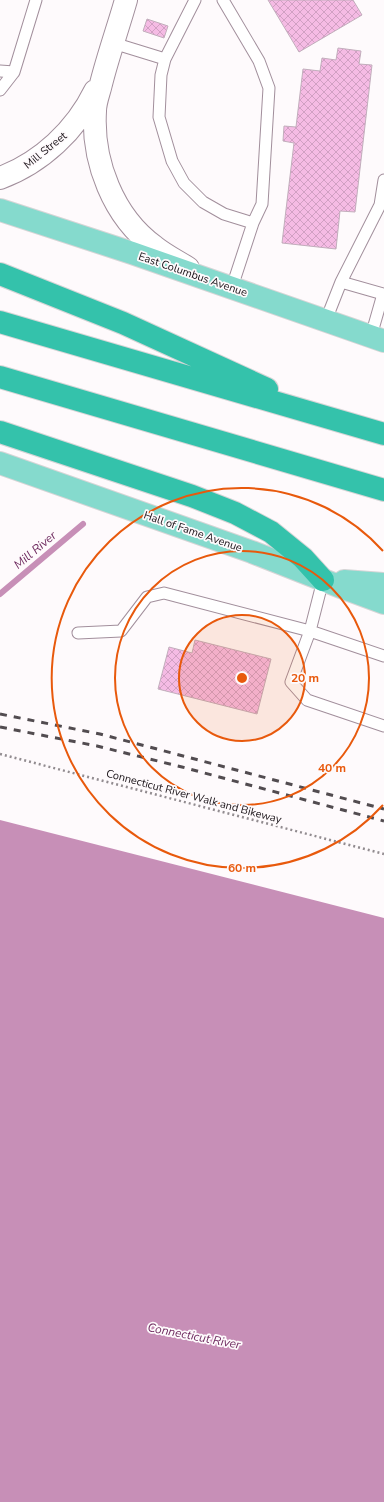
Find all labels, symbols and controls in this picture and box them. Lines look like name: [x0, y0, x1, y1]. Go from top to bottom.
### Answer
street label: Mill Street: [21, 128, 70, 172]
street label: East Columbus Avenue: [136, 249, 249, 300]
street label: Hall of Fame Avenue: [142, 508, 244, 555]
water label: Mill River: [10, 527, 60, 572]
text: 20 m: [291, 670, 319, 686]
centre of rings: [235, 671, 249, 685]
text: 40 m: [318, 760, 346, 776]
street label: Connecticut River Walk and Bikeway: [105, 766, 284, 827]
text: 60 m: [228, 860, 256, 876]
water label: Connecticut River: [146, 1319, 242, 1353]

